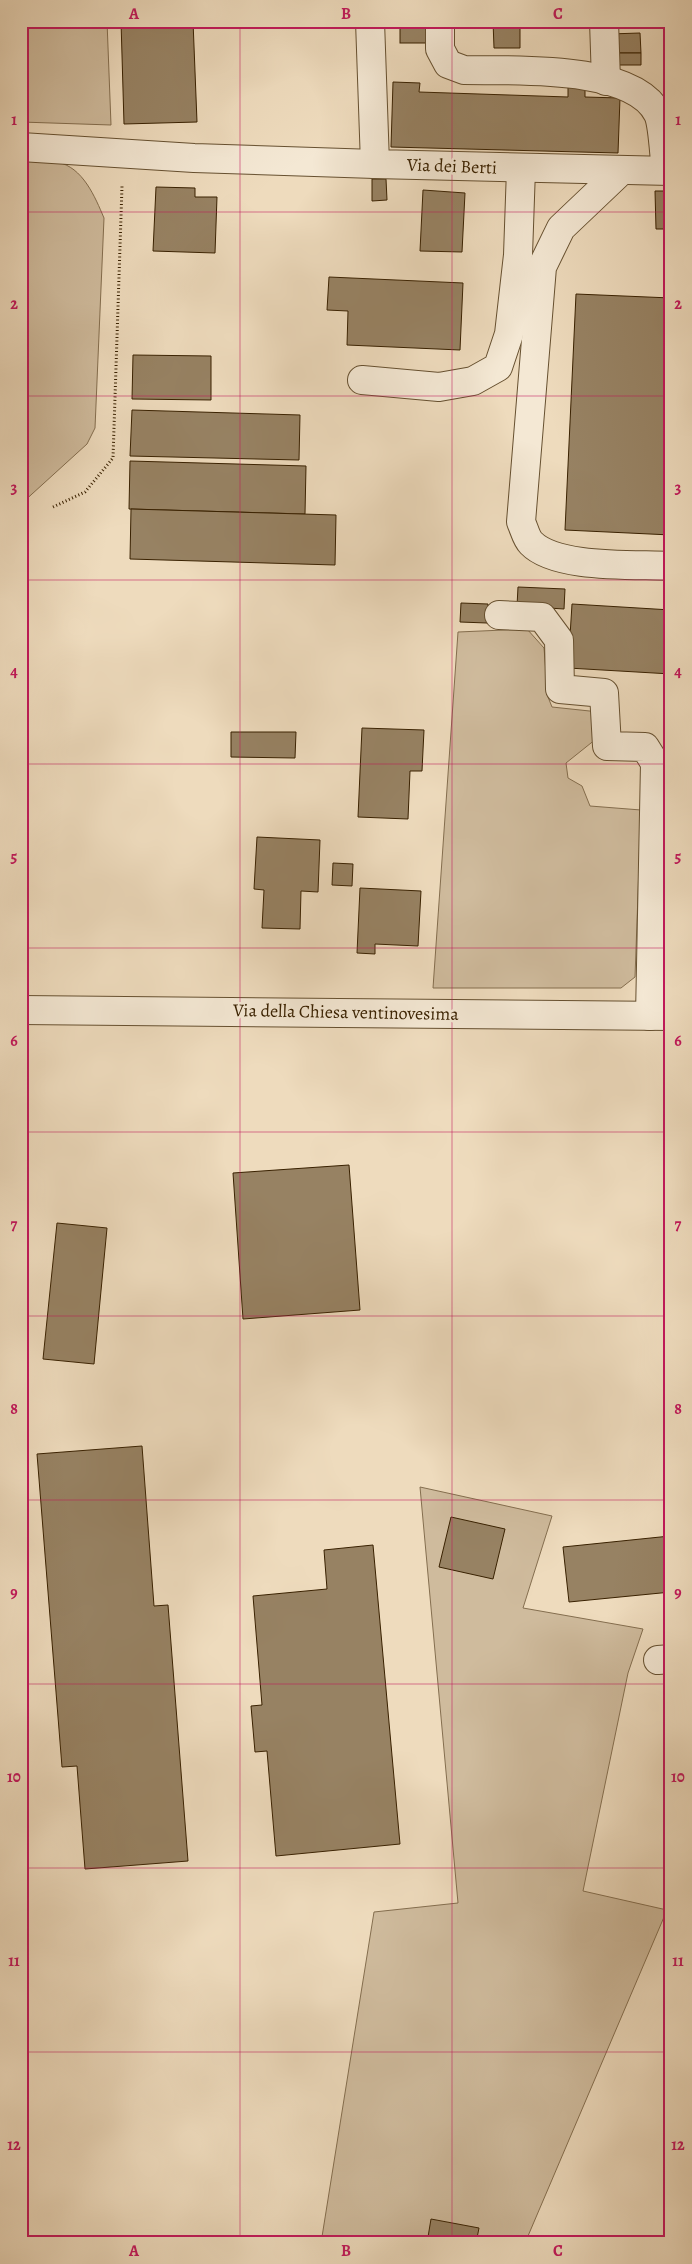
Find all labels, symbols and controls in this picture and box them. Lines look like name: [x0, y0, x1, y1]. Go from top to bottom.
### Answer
text: A: [128, 3, 140, 25]
text: B: [341, 3, 351, 25]
text: C: [553, 3, 563, 25]
text: 1: [11, 109, 17, 131]
text: 1: [675, 109, 681, 131]
street label: Via dei Berti: [406, 152, 497, 180]
text: 2: [10, 293, 18, 315]
text: 2: [674, 293, 682, 315]
text: 3: [11, 477, 18, 499]
text: 3: [675, 477, 682, 499]
text: 4: [10, 661, 18, 683]
text: 4: [674, 661, 682, 683]
text: 5: [11, 846, 18, 868]
text: 5: [675, 846, 682, 868]
street label: Via della Chiesa ventinovesima: [232, 998, 460, 1026]
text: 6: [10, 1030, 18, 1052]
text: 6: [674, 1030, 682, 1052]
text: 7: [11, 1214, 18, 1236]
text: 7: [675, 1214, 682, 1236]
text: 8: [10, 1398, 18, 1420]
text: 8: [674, 1398, 682, 1420]
text: 9: [10, 1582, 18, 1604]
text: 9: [674, 1582, 682, 1604]
text: 10: [7, 1766, 21, 1788]
text: 10: [671, 1766, 685, 1788]
text: 11: [8, 1950, 20, 1972]
text: 11: [672, 1950, 684, 1972]
text: 12: [7, 2134, 21, 2156]
text: 12: [671, 2134, 685, 2156]
text: A: [128, 2240, 140, 2262]
text: B: [341, 2240, 351, 2262]
text: C: [553, 2240, 563, 2262]

